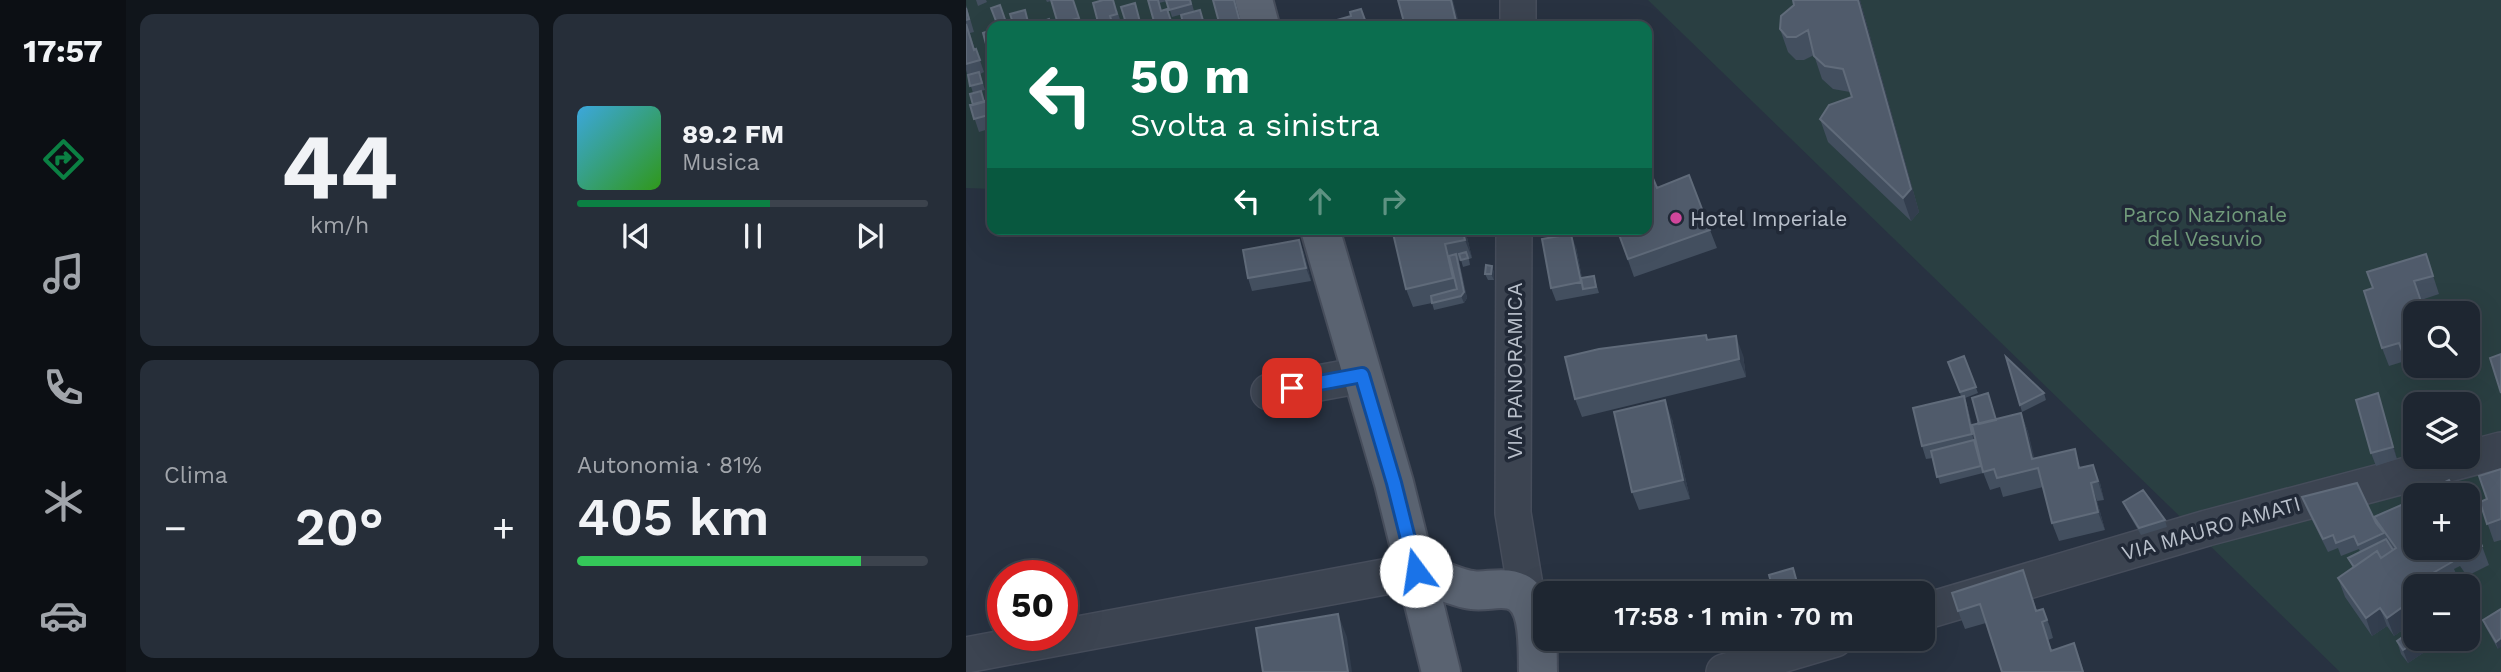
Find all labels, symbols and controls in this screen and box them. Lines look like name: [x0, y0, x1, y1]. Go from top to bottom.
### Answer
text: 17:57: [23, 32, 103, 70]
text: 50 m: [1130, 47, 1250, 105]
icon: left: [1015, 49, 1106, 140]
text: Svolta a sinistra: [1130, 106, 1380, 144]
text: 44: [281, 113, 398, 220]
text: 89.2 FM: [682, 119, 784, 149]
icon: directions: [39, 135, 88, 184]
text: Musica: [682, 149, 760, 176]
icon: left: [1228, 182, 1266, 220]
icon: ahead: [1301, 182, 1339, 220]
icon: right: [1374, 182, 1412, 220]
park label: Parco Nazionale del Vesuvio: [2123, 202, 2287, 251]
place label: Hotel Imperiale: [1690, 206, 1847, 231]
marker: Hotel Imperiale: [1668, 210, 1684, 226]
text: km/h: [310, 212, 369, 239]
icon: previous: [617, 217, 655, 255]
icon: pause: [734, 217, 772, 255]
icon: next: [851, 217, 889, 255]
icon: music: [39, 249, 88, 298]
street label: VIA PANORAMICA: [1502, 282, 1527, 460]
map controls: [2403, 301, 2480, 651]
button: search: [2403, 301, 2480, 378]
pin: [1262, 358, 1322, 418]
icon: phone: [39, 363, 88, 412]
icon: arrive: [1273, 369, 1311, 407]
button: layers: [2403, 392, 2480, 469]
text: Autonomia · 81%: [577, 452, 762, 479]
text: Clima: [164, 462, 228, 489]
icon: climate: [39, 477, 88, 526]
button: +: [2403, 483, 2480, 560]
text: 405 km: [577, 487, 769, 548]
street label: VIA MAURO AMATI: [2119, 491, 2303, 565]
text: 20°: [295, 497, 384, 558]
text: −: [164, 506, 187, 550]
text: +: [492, 506, 515, 550]
position arrow: [1379, 534, 1453, 608]
speed limit sign: 50: [987, 560, 1078, 651]
button: −: [2403, 574, 2480, 651]
icon: car: [39, 591, 88, 640]
text: 17:58 · 1 min · 70 m: [1614, 601, 1854, 631]

